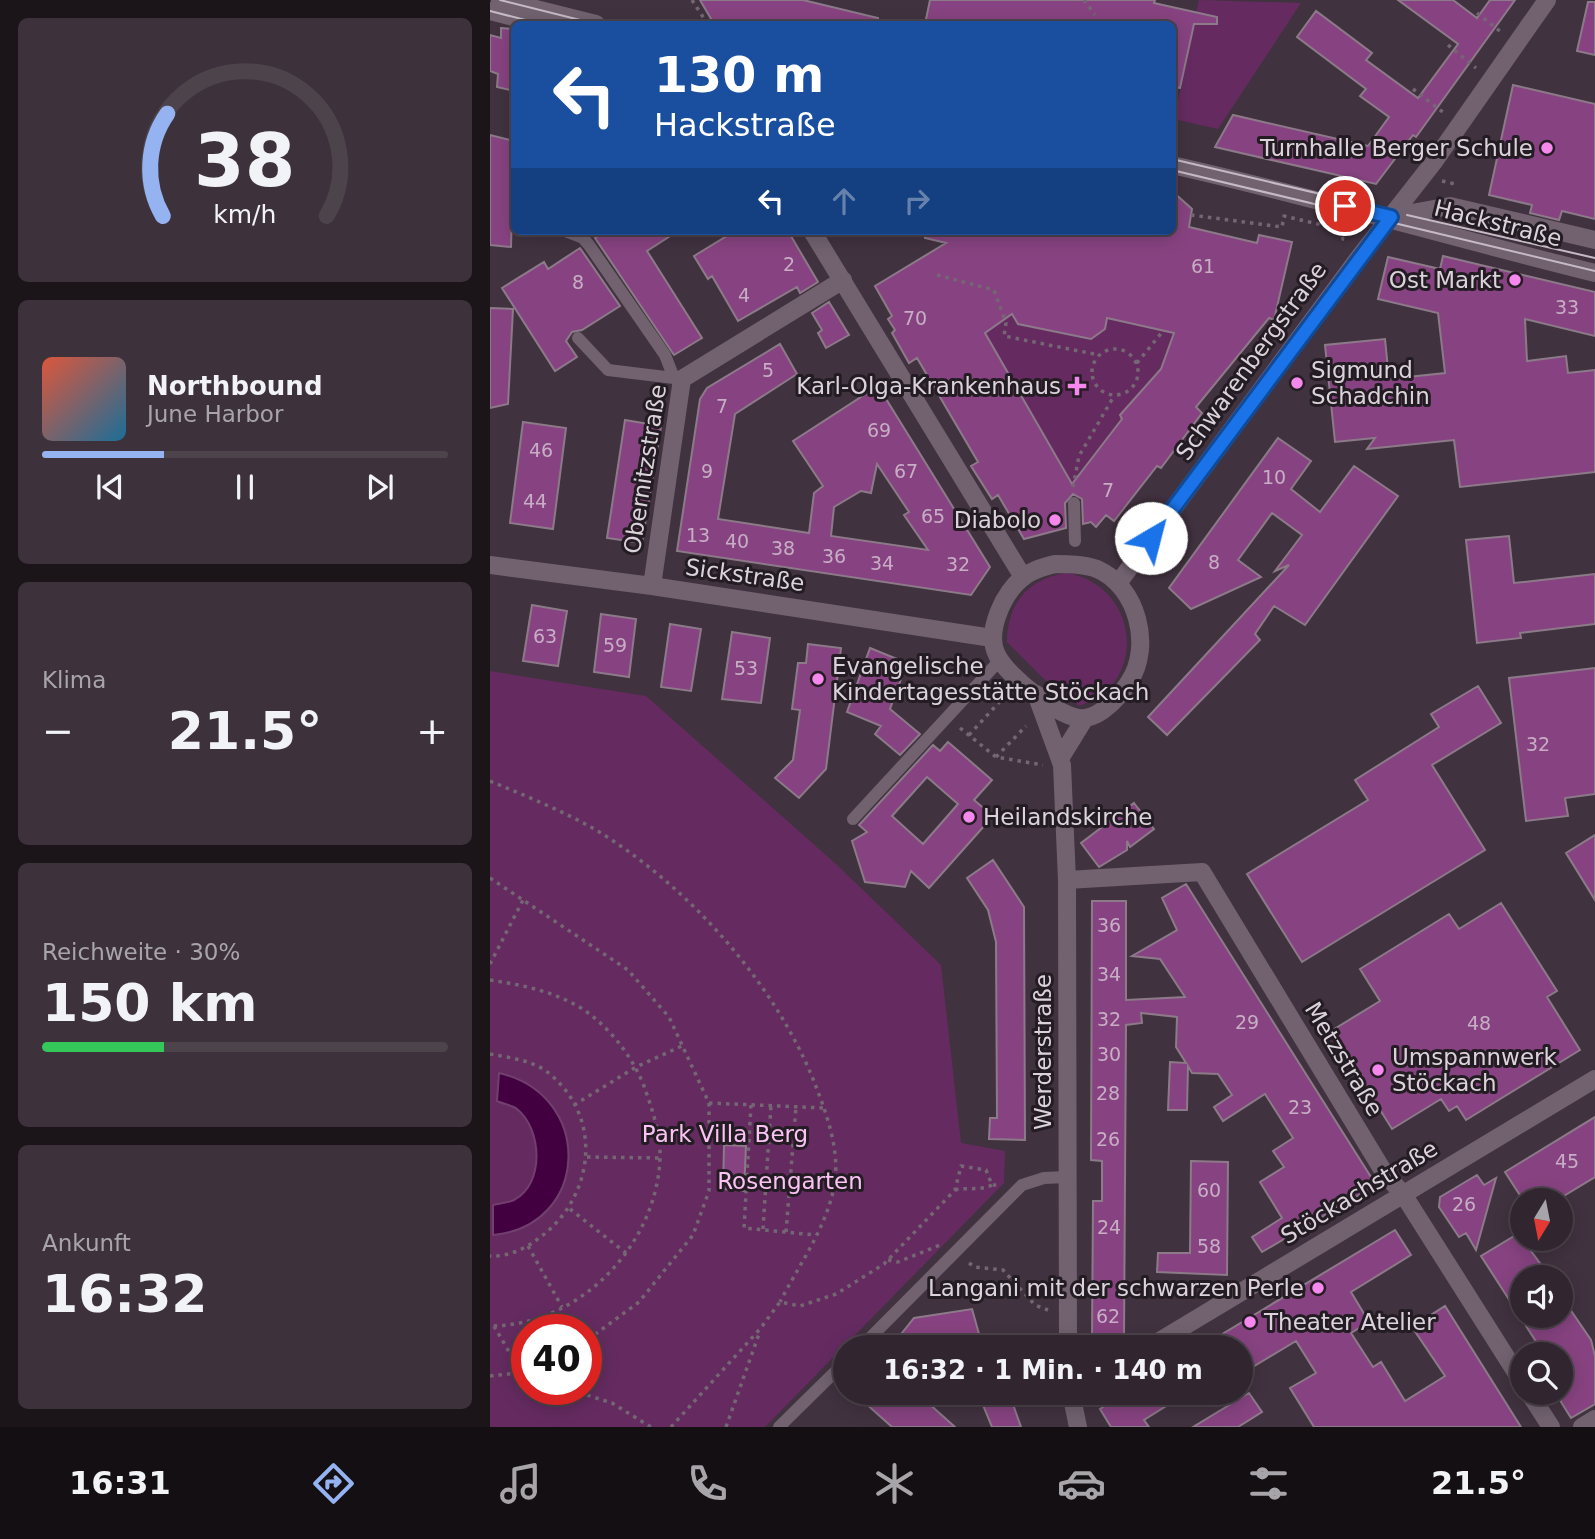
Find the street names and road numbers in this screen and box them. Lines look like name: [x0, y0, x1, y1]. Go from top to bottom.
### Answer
street label: Hackstraße: [1432, 195, 1564, 251]
street label: Schwarenbergstraße: [1171, 257, 1331, 465]
street label: Obernitzstraße: [619, 382, 671, 556]
street label: Sickstraße: [684, 554, 806, 596]
street label: Werderstraße: [1030, 974, 1056, 1130]
street label: Metzstraße: [1300, 997, 1388, 1121]
street label: Stöckachstraße: [1276, 1135, 1442, 1249]

